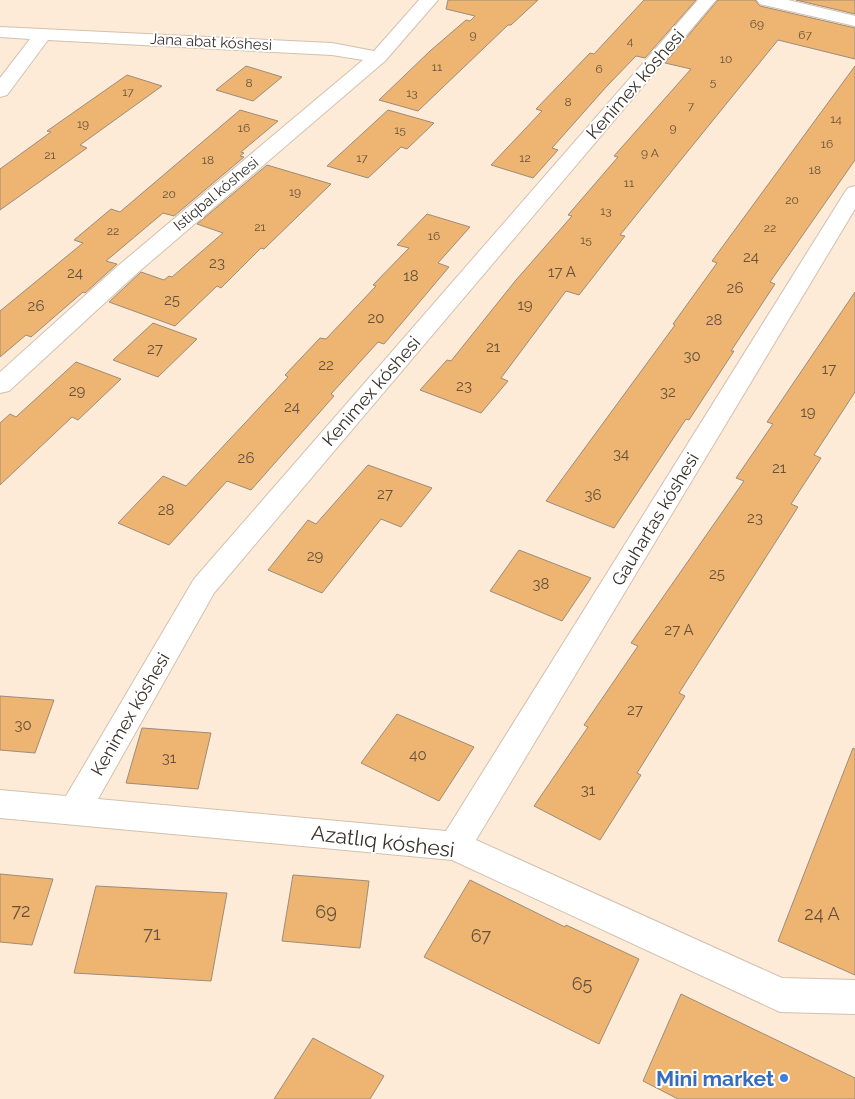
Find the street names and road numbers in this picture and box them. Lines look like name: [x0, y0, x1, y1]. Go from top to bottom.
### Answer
street label: Kenimex kóshesi: [582, 25, 688, 143]
street label: Jana abat kóshesi: [150, 30, 272, 54]
street label: Istiqbal kóshesi: [170, 153, 262, 235]
street label: Kenimex kóshesi: [318, 332, 424, 450]
street label: Gauhartas kóshesi: [607, 449, 703, 589]
street label: Kenimex kóshesi: [86, 649, 174, 779]
street label: Azatlıq kóshesi: [310, 820, 456, 862]

